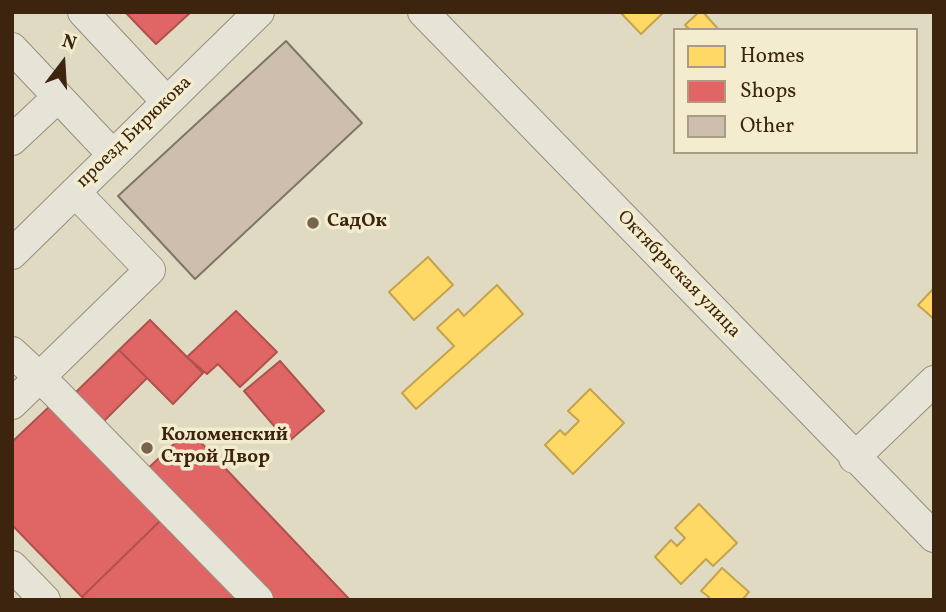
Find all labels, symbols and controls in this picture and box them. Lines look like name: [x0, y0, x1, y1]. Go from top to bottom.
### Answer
north arrow: [28, 28, 98, 98]
text: N: [59, 28, 80, 57]
legend: [673, 28, 918, 154]
text: Homes: [740, 42, 805, 71]
street label: проезд Бирюкова: [73, 72, 197, 194]
text: Shops: [740, 77, 796, 106]
text: Other: [740, 112, 794, 141]
street label: Октябрьская улица: [611, 207, 745, 343]
place label: СадОк: [327, 212, 387, 234]
marker: СадОк: [305, 215, 321, 231]
place label: Коломенский Строй Двор: [161, 426, 288, 470]
marker: Коломенский Строй Двор: [139, 440, 155, 456]

